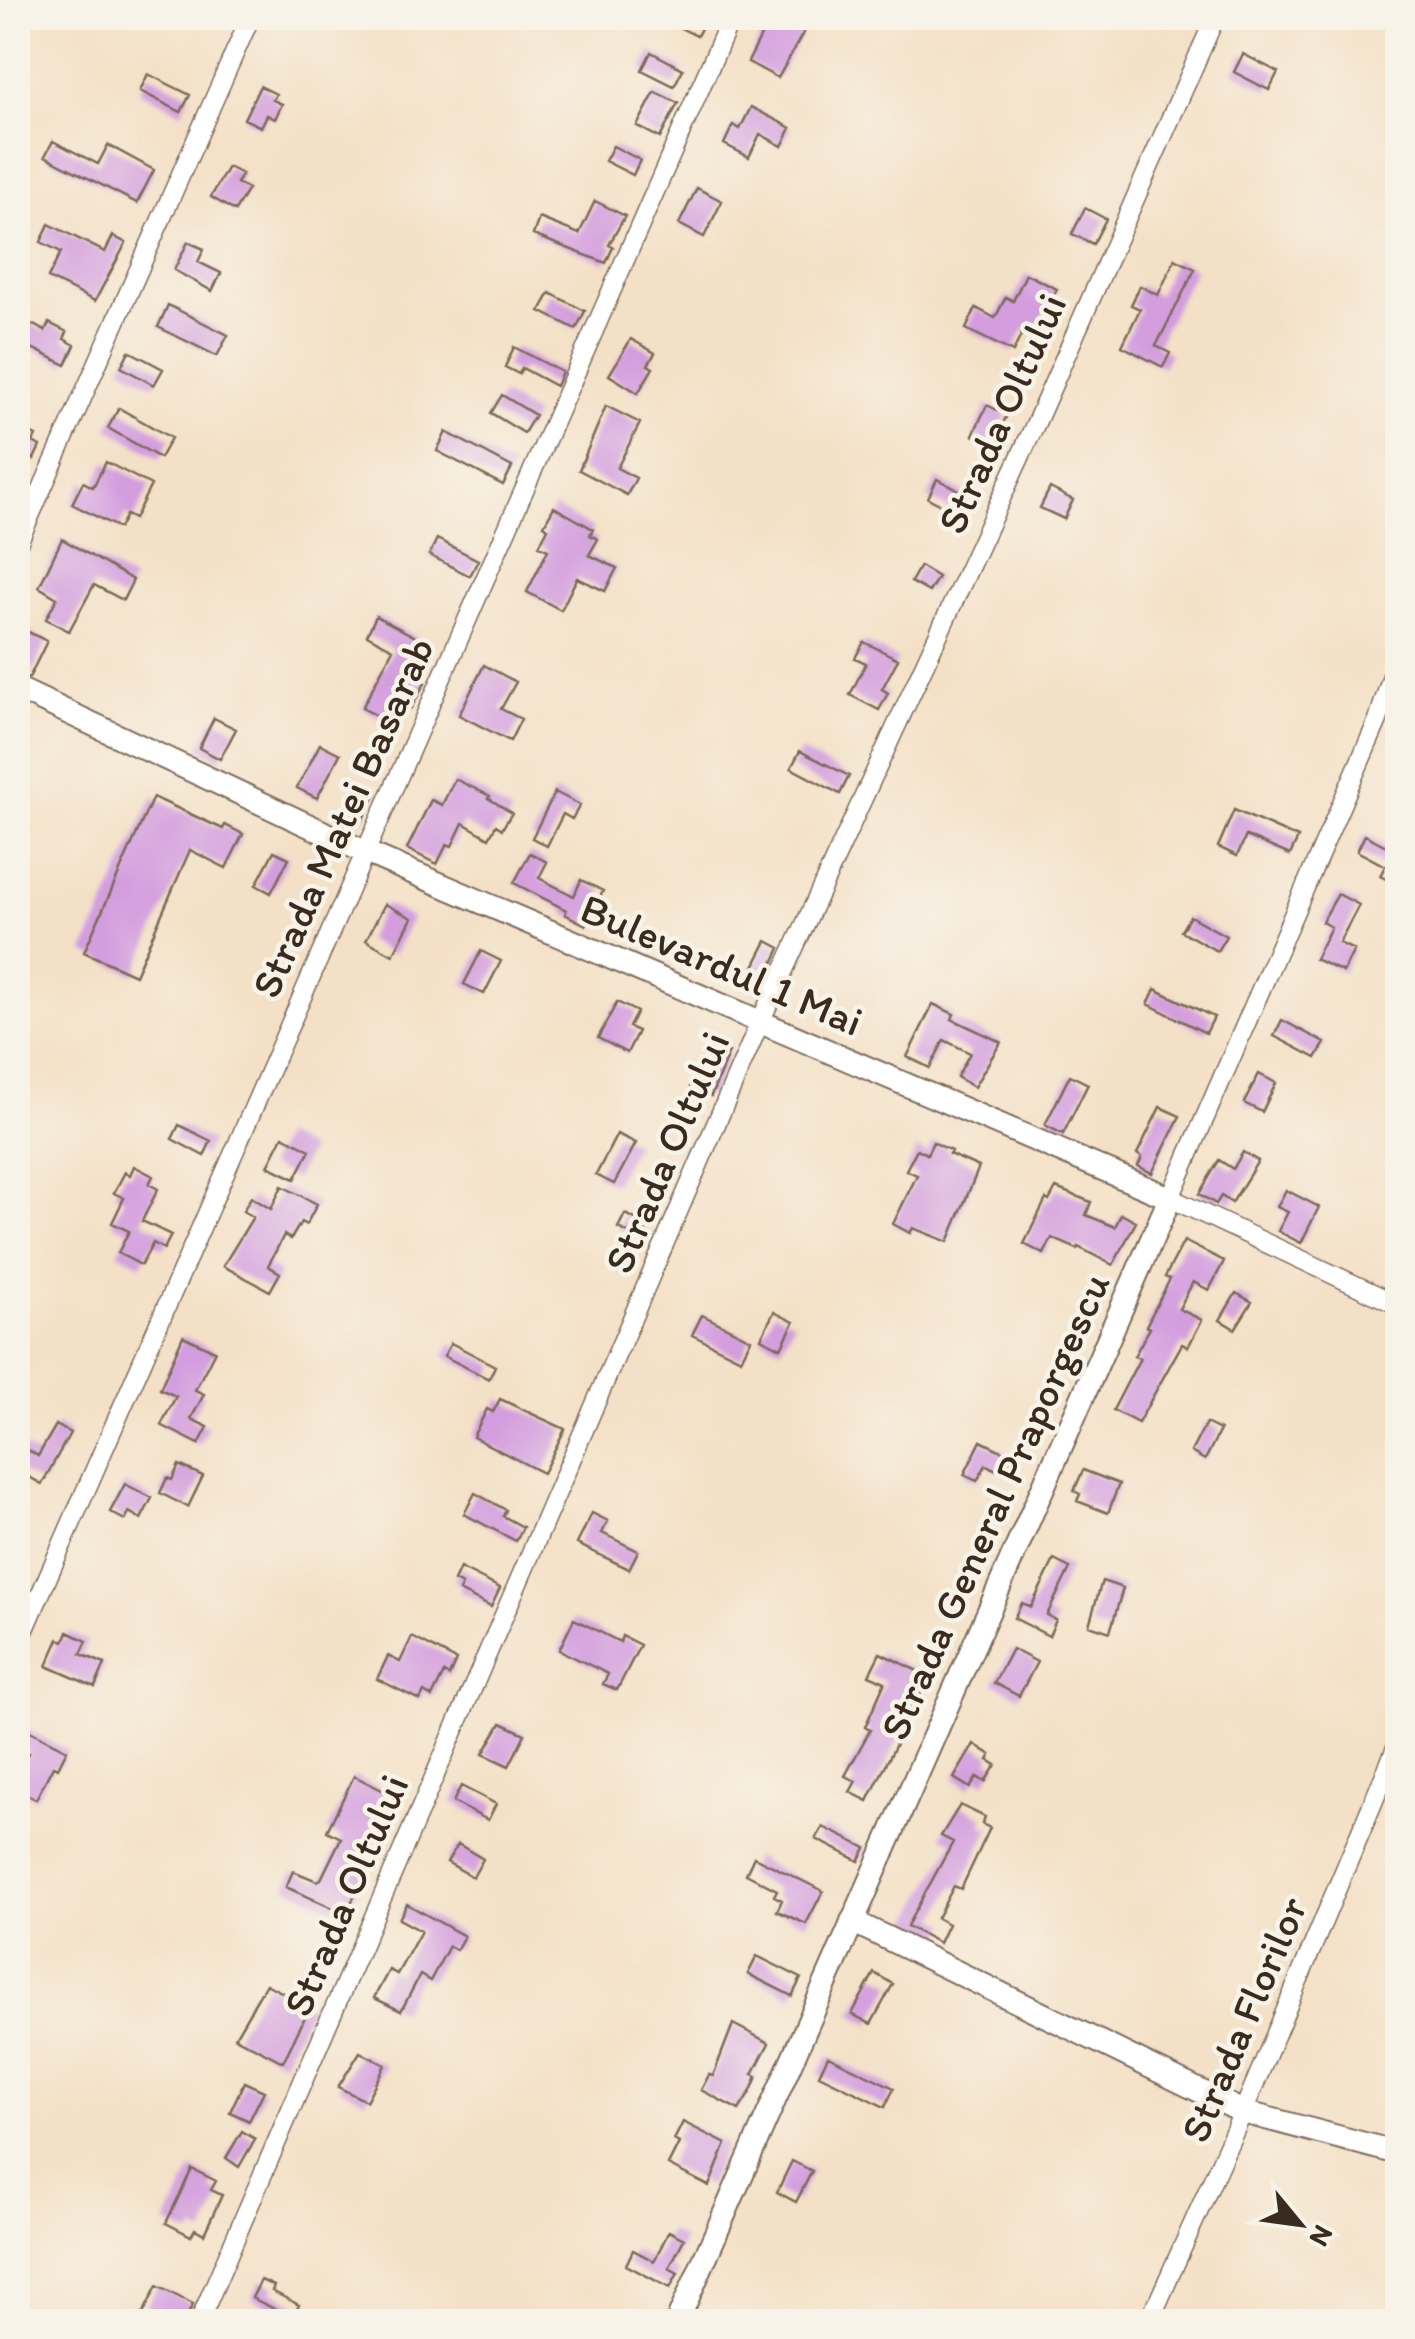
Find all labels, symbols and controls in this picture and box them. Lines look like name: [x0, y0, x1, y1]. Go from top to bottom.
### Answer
street label: Strada Oltului: [926, 285, 1077, 541]
street label: Strada Matei Basarab: [240, 629, 445, 1005]
street label: Bulevardul 1 Mai: [573, 882, 870, 1047]
street label: Strada Oltului: [593, 1024, 740, 1281]
street label: Strada General Praporgescu: [868, 1265, 1121, 1747]
street label: Strada Oltului: [272, 1767, 419, 2024]
street label: Strada Florilor: [1169, 1889, 1318, 2149]
north arrow: [1250, 2174, 1350, 2274]
text: N: [1302, 2220, 1341, 2253]

